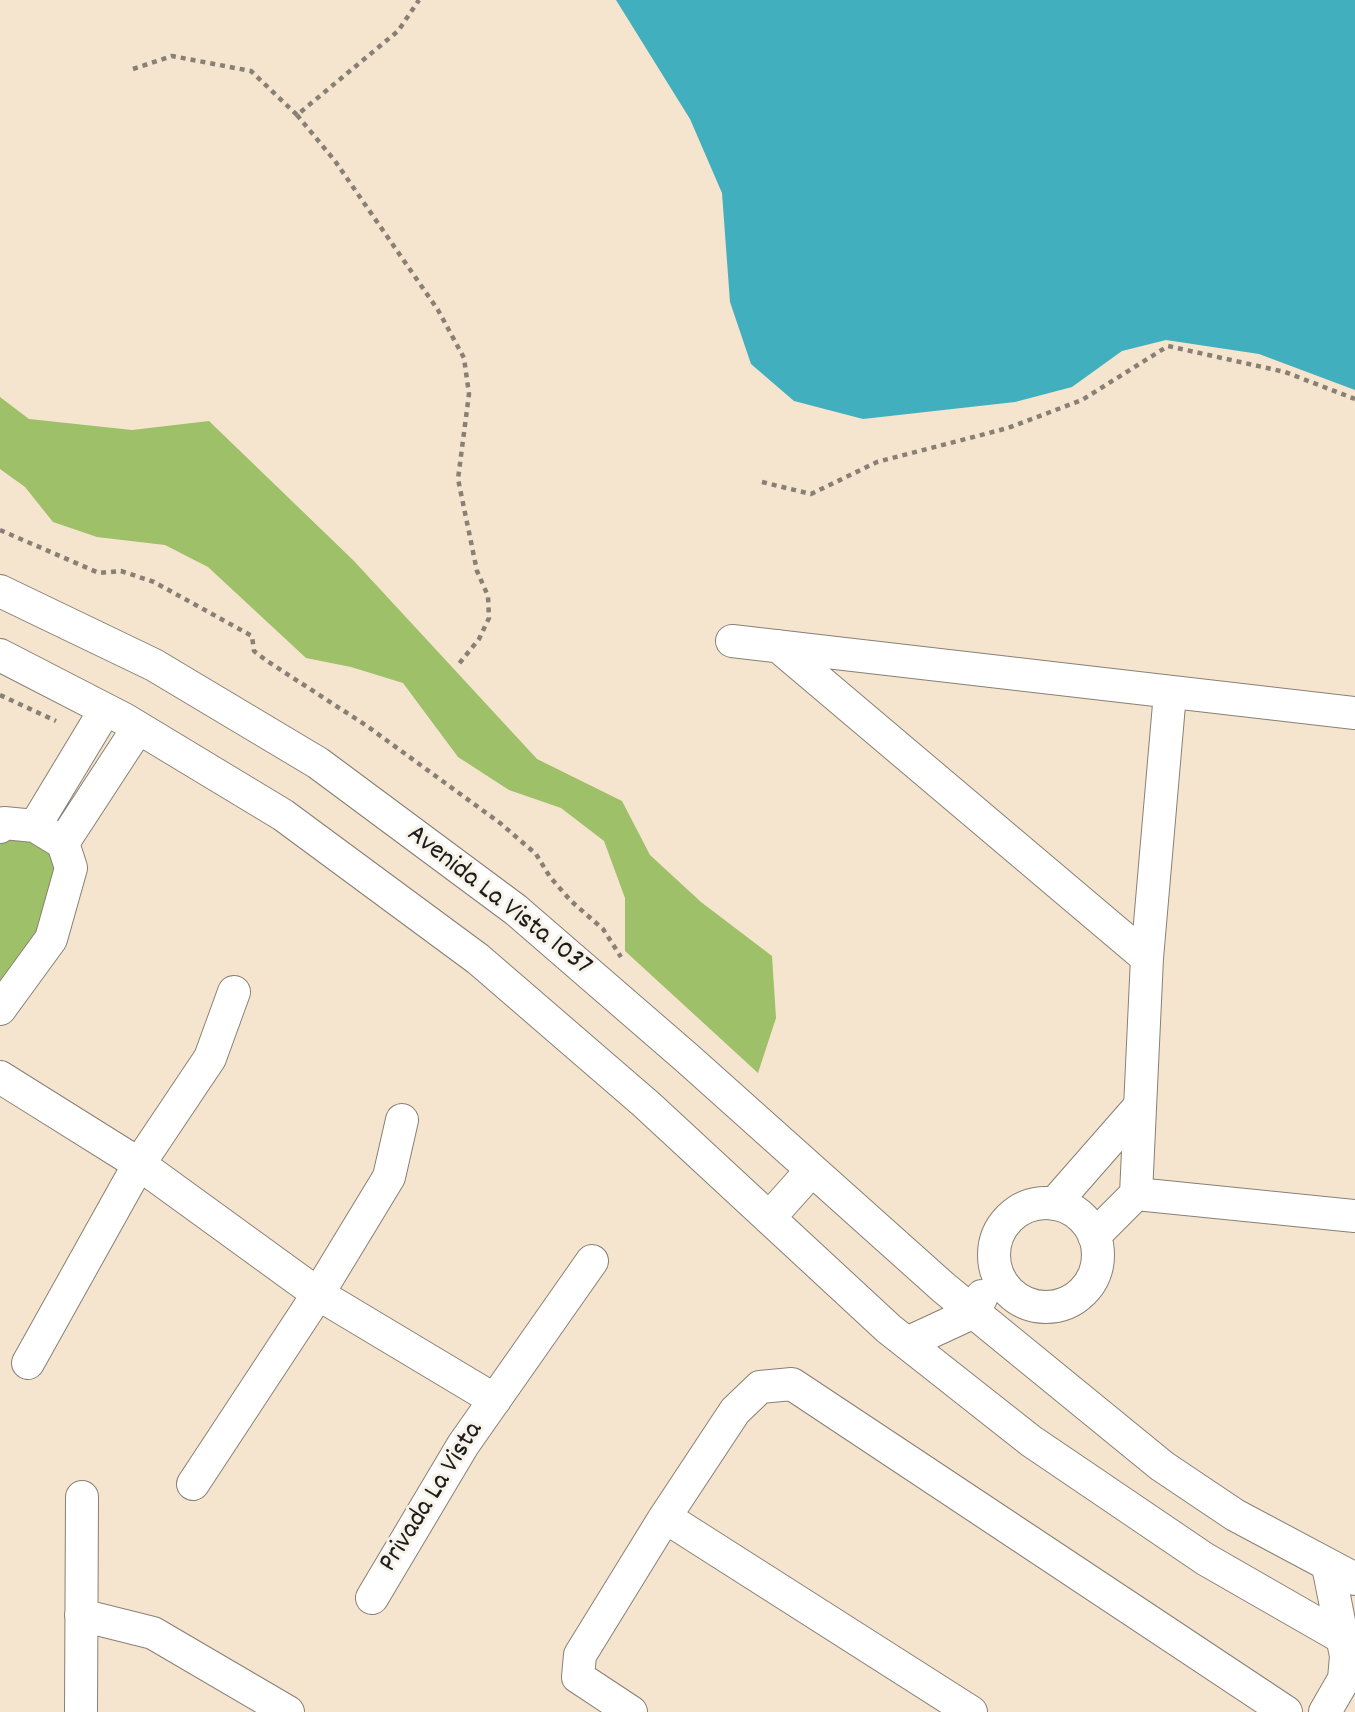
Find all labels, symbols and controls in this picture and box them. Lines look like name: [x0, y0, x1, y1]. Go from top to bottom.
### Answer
street label: Avenida La Vista 1037: [399, 819, 597, 985]
street label: Privada La Vista: [374, 1417, 492, 1579]

